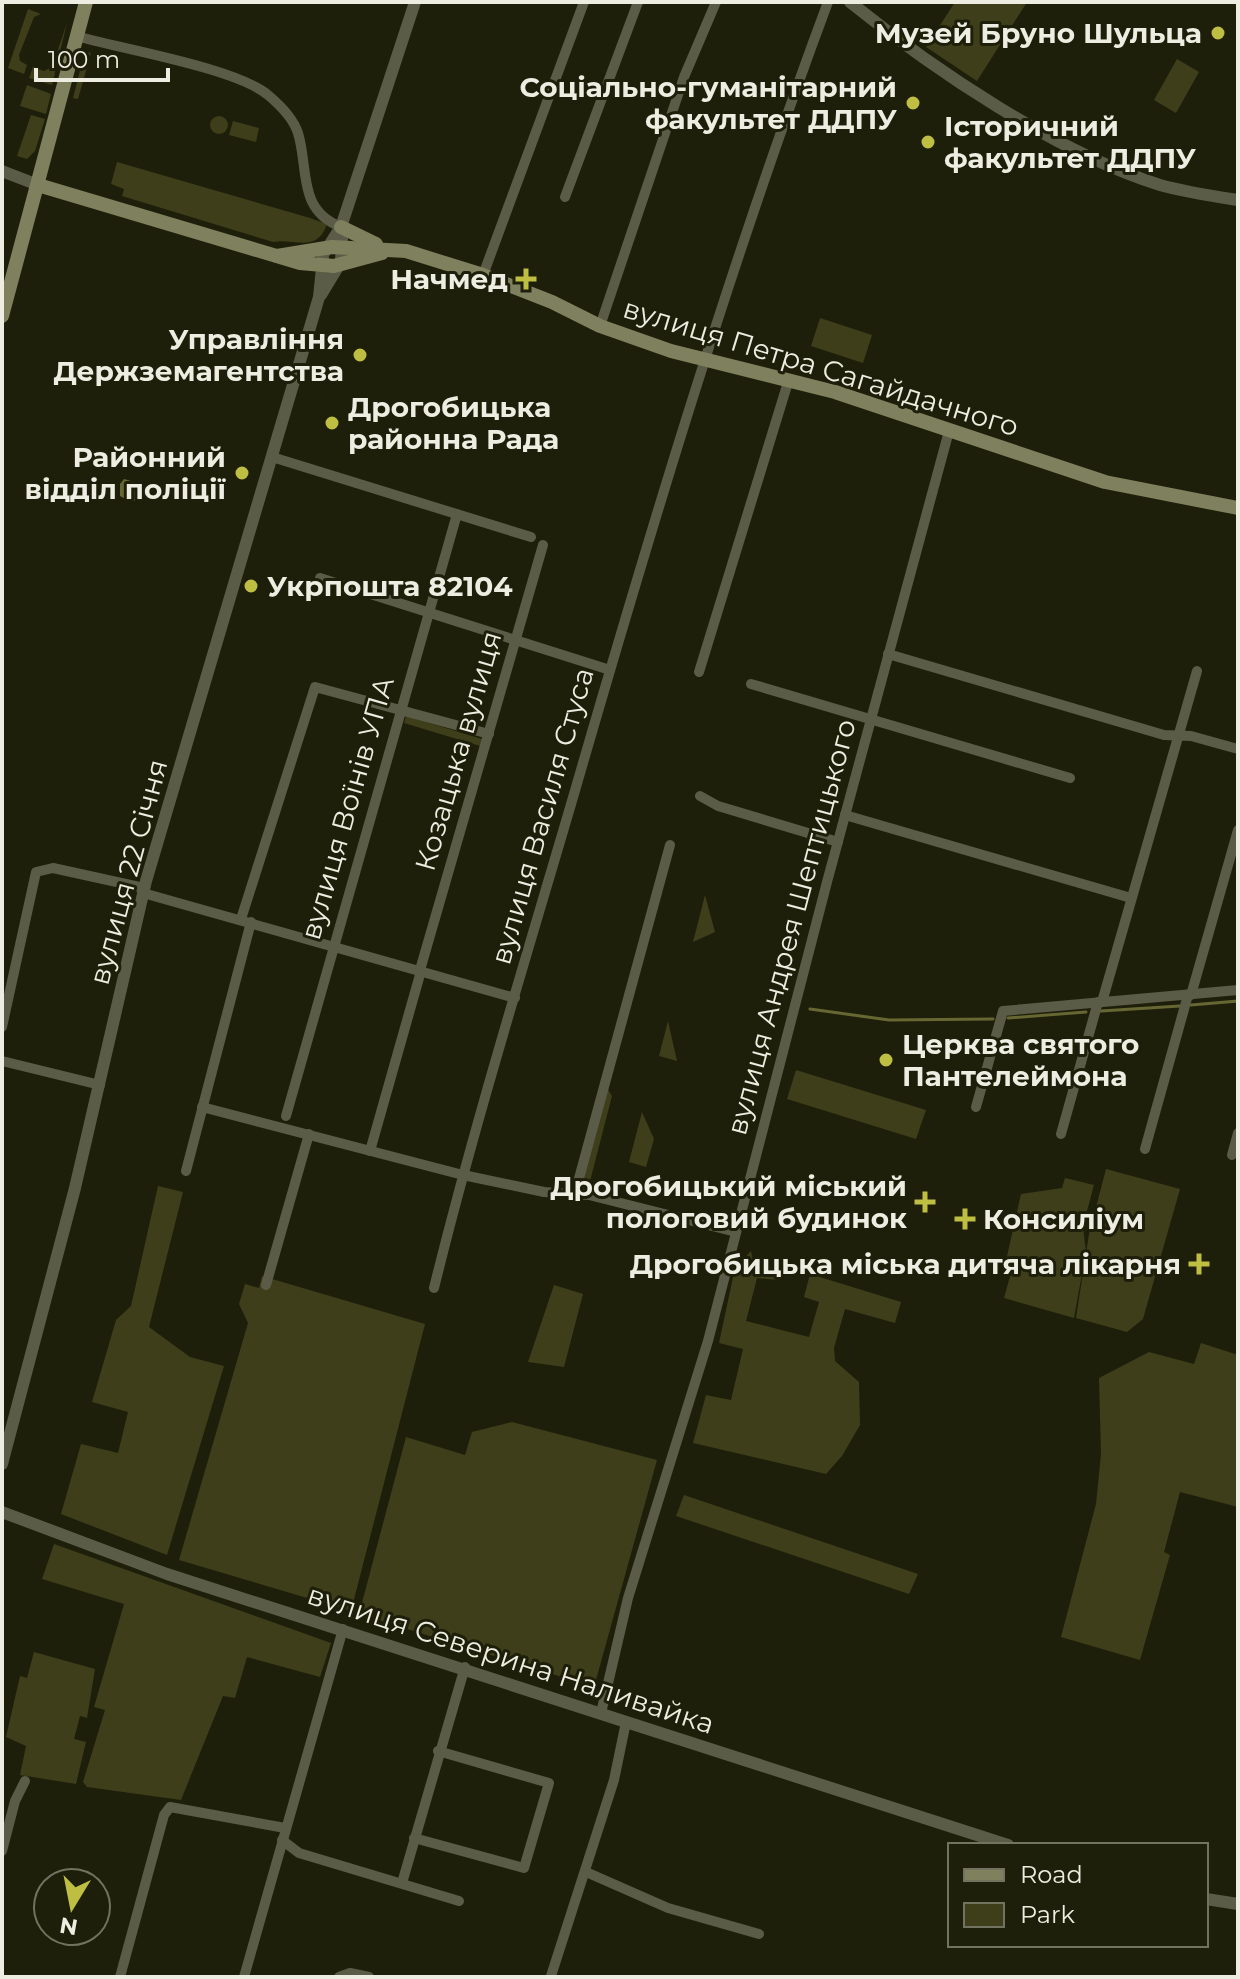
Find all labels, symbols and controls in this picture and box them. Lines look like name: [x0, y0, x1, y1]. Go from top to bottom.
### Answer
place label: Музей Бруно Шульца: [875, 16, 1202, 50]
marker: Музей Бруно Шульца: [1209, 24, 1227, 42]
scale bar: [36, 32, 168, 82]
text: 100 m: [48, 45, 120, 74]
place label: Соціально-гуманітарний факультет ДДПУ: [519, 70, 898, 136]
marker: Соціально-гуманітарний факультет ДДПУ: [904, 94, 922, 112]
place label: Історичний факультет ДДПУ: [944, 109, 1197, 175]
marker: Історичний факультет ДДПУ: [919, 133, 937, 151]
place label: Начмед: [390, 262, 508, 296]
marker: Начмед: [515, 268, 537, 290]
street label: вулиця Петра Сагайдачного: [619, 291, 1023, 443]
place label: Управління Держземагентства: [53, 322, 344, 388]
marker: Управління Держземагентства: [351, 346, 369, 364]
place label: Дрогобицька районна Рада: [348, 390, 559, 456]
marker: Дрогобицька районна Рада: [323, 414, 341, 432]
place label: Районний відділ поліції: [25, 440, 227, 506]
marker: Районний відділ поліції: [233, 464, 251, 482]
place label: Укрпошта 82104: [267, 569, 513, 603]
marker: Укрпошта 82104: [242, 577, 260, 595]
street label: Козацька вулиця: [408, 627, 508, 875]
street label: вулиця Василя Стуса: [483, 664, 601, 968]
street label: вулиця Воїнів УПА: [293, 672, 401, 944]
street label: вулиця Андрея Шептицького: [719, 715, 863, 1139]
street label: вулиця 22 Січня: [82, 756, 174, 988]
place label: Церква святого Пантелеймона: [902, 1027, 1139, 1093]
marker: Церква святого Пантелеймона: [877, 1051, 895, 1069]
place label: Дрогобицький міський пологовий будинок: [550, 1169, 907, 1235]
marker: Дрогобицький міський пологовий будинок: [914, 1191, 936, 1213]
place label: Консиліум: [983, 1202, 1144, 1236]
marker: Консиліум: [954, 1208, 976, 1230]
place label: Дрогобицька міська дитяча лікарня: [630, 1247, 1181, 1281]
marker: Дрогобицька міська дитяча лікарня: [1188, 1253, 1210, 1275]
street label: вулиця Северина Наливайка: [303, 1577, 719, 1741]
legend: [948, 1843, 1208, 1947]
text: Road: [1020, 1860, 1083, 1889]
north arrow: [32, 1867, 112, 1947]
text: Park: [1020, 1900, 1075, 1929]
text: N: [58, 1911, 80, 1941]

